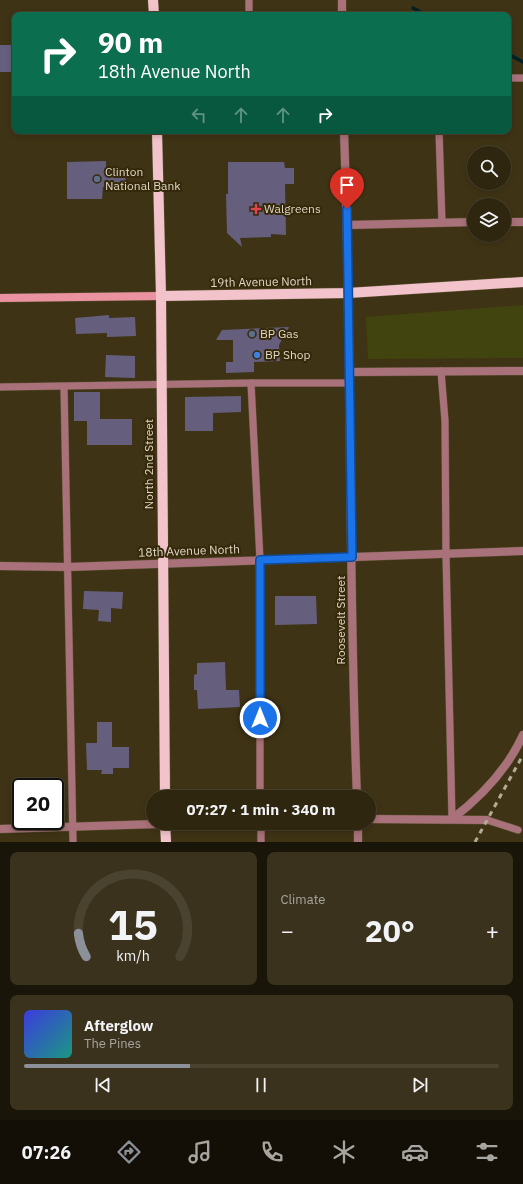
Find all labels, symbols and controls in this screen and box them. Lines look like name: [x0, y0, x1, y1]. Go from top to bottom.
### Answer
text: 90 m: [98, 24, 163, 61]
icon: right: [32, 28, 84, 80]
text: 18th Avenue North: [98, 60, 251, 83]
icon: left: [188, 104, 210, 126]
icon: ahead: [230, 104, 252, 126]
icon: ahead: [272, 104, 294, 126]
icon: right: [314, 104, 336, 126]
map controls: [467, 146, 511, 242]
button: search: [467, 146, 511, 190]
place label: Clinton National Bank: [105, 164, 181, 193]
pin: [330, 168, 364, 209]
marker: Clinton National Bank: [92, 174, 102, 184]
icon: arrive: [336, 174, 358, 196]
button: layers: [467, 198, 511, 242]
place label: Walgreens: [264, 201, 321, 216]
marker: Walgreens: [251, 204, 261, 214]
street label: 19th Avenue North: [210, 273, 312, 290]
place label: BP Gas: [260, 326, 299, 341]
marker: BP Gas: [247, 329, 257, 339]
place label: BP Shop: [265, 347, 310, 362]
marker: BP Shop: [252, 350, 262, 360]
street label: North 2nd Street: [141, 419, 156, 509]
street label: 18th Avenue North: [138, 541, 240, 560]
street label: Roosevelt Street: [333, 576, 348, 664]
position arrow: [239, 697, 281, 739]
speed limit sign: 20: [12, 778, 64, 830]
text: 07:27 · 1 min · 340 m: [187, 800, 335, 819]
text: Climate: [281, 891, 325, 908]
text: 15: [108, 896, 158, 950]
text: 20°: [365, 911, 415, 950]
text: −: [281, 916, 294, 945]
text: +: [486, 916, 499, 945]
text: km/h: [116, 945, 150, 964]
text: Afterglow: [84, 1016, 153, 1035]
text: The Pines: [84, 1035, 141, 1052]
icon: previous: [92, 1074, 114, 1096]
icon: pause: [250, 1074, 272, 1096]
icon: next: [409, 1074, 431, 1096]
icon: directions: [115, 1138, 143, 1166]
icon: music: [186, 1138, 214, 1166]
icon: phone: [258, 1138, 286, 1166]
icon: climate: [330, 1138, 358, 1166]
icon: car: [401, 1138, 429, 1166]
icon: filters: [473, 1138, 501, 1166]
text: 07:26: [22, 1141, 71, 1164]

